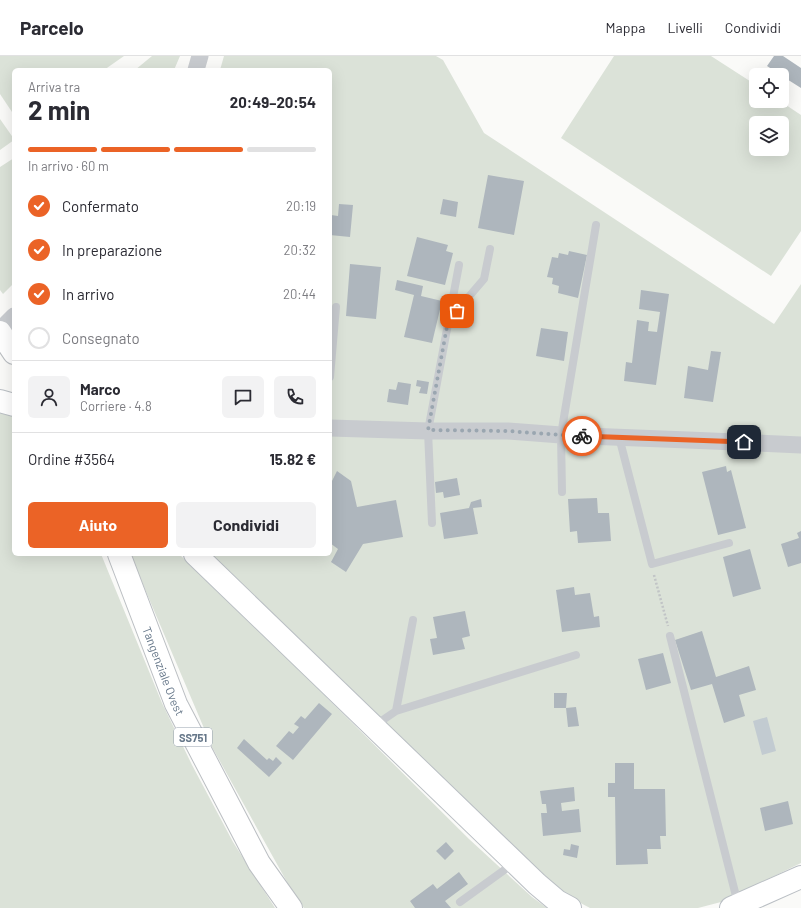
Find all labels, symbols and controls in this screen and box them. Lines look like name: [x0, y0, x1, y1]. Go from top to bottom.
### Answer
text: Parcelo: [20, 16, 84, 39]
text: Mappa: [606, 19, 645, 36]
text: Livelli: [667, 19, 703, 36]
text: Condividi: [725, 19, 781, 36]
map controls: [749, 68, 789, 156]
button: locate: [749, 68, 789, 108]
text: Arriva tra: [28, 79, 80, 95]
text: 20:49–20:54: [230, 93, 316, 111]
text: 2 min: [28, 94, 90, 125]
button: layers: [749, 116, 789, 156]
text: In arrivo · 60 m: [28, 158, 109, 174]
icon: check: [28, 195, 50, 217]
text: Confermato: [62, 197, 139, 215]
text: 20:19: [286, 198, 316, 214]
icon: check: [28, 239, 50, 261]
text: In preparazione: [62, 241, 162, 259]
text: 20:32: [284, 242, 316, 258]
icon: check: [28, 283, 50, 305]
text: In arrivo: [62, 285, 114, 303]
text: 20:44: [283, 286, 316, 302]
pin: [440, 294, 474, 328]
icon: bag: [446, 300, 468, 322]
text: Consegnato: [62, 329, 140, 347]
button: person: [28, 376, 70, 418]
button: chat: [222, 376, 264, 418]
button: phone: [274, 376, 316, 418]
text: Marco: [80, 380, 121, 398]
text: Corriere · 4.8: [80, 398, 152, 414]
courier: [562, 416, 602, 456]
icon: bike: [571, 425, 593, 447]
pin: [727, 425, 761, 459]
icon: home: [733, 431, 755, 453]
text: Ordine #3564: [28, 450, 115, 468]
text: 15.82 €: [270, 450, 316, 468]
button: Aiuto: [28, 502, 168, 548]
button: Condividi: [176, 502, 316, 548]
street label: Tangenziale Ovest: [140, 624, 188, 718]
road number: SS751: [174, 728, 212, 746]

